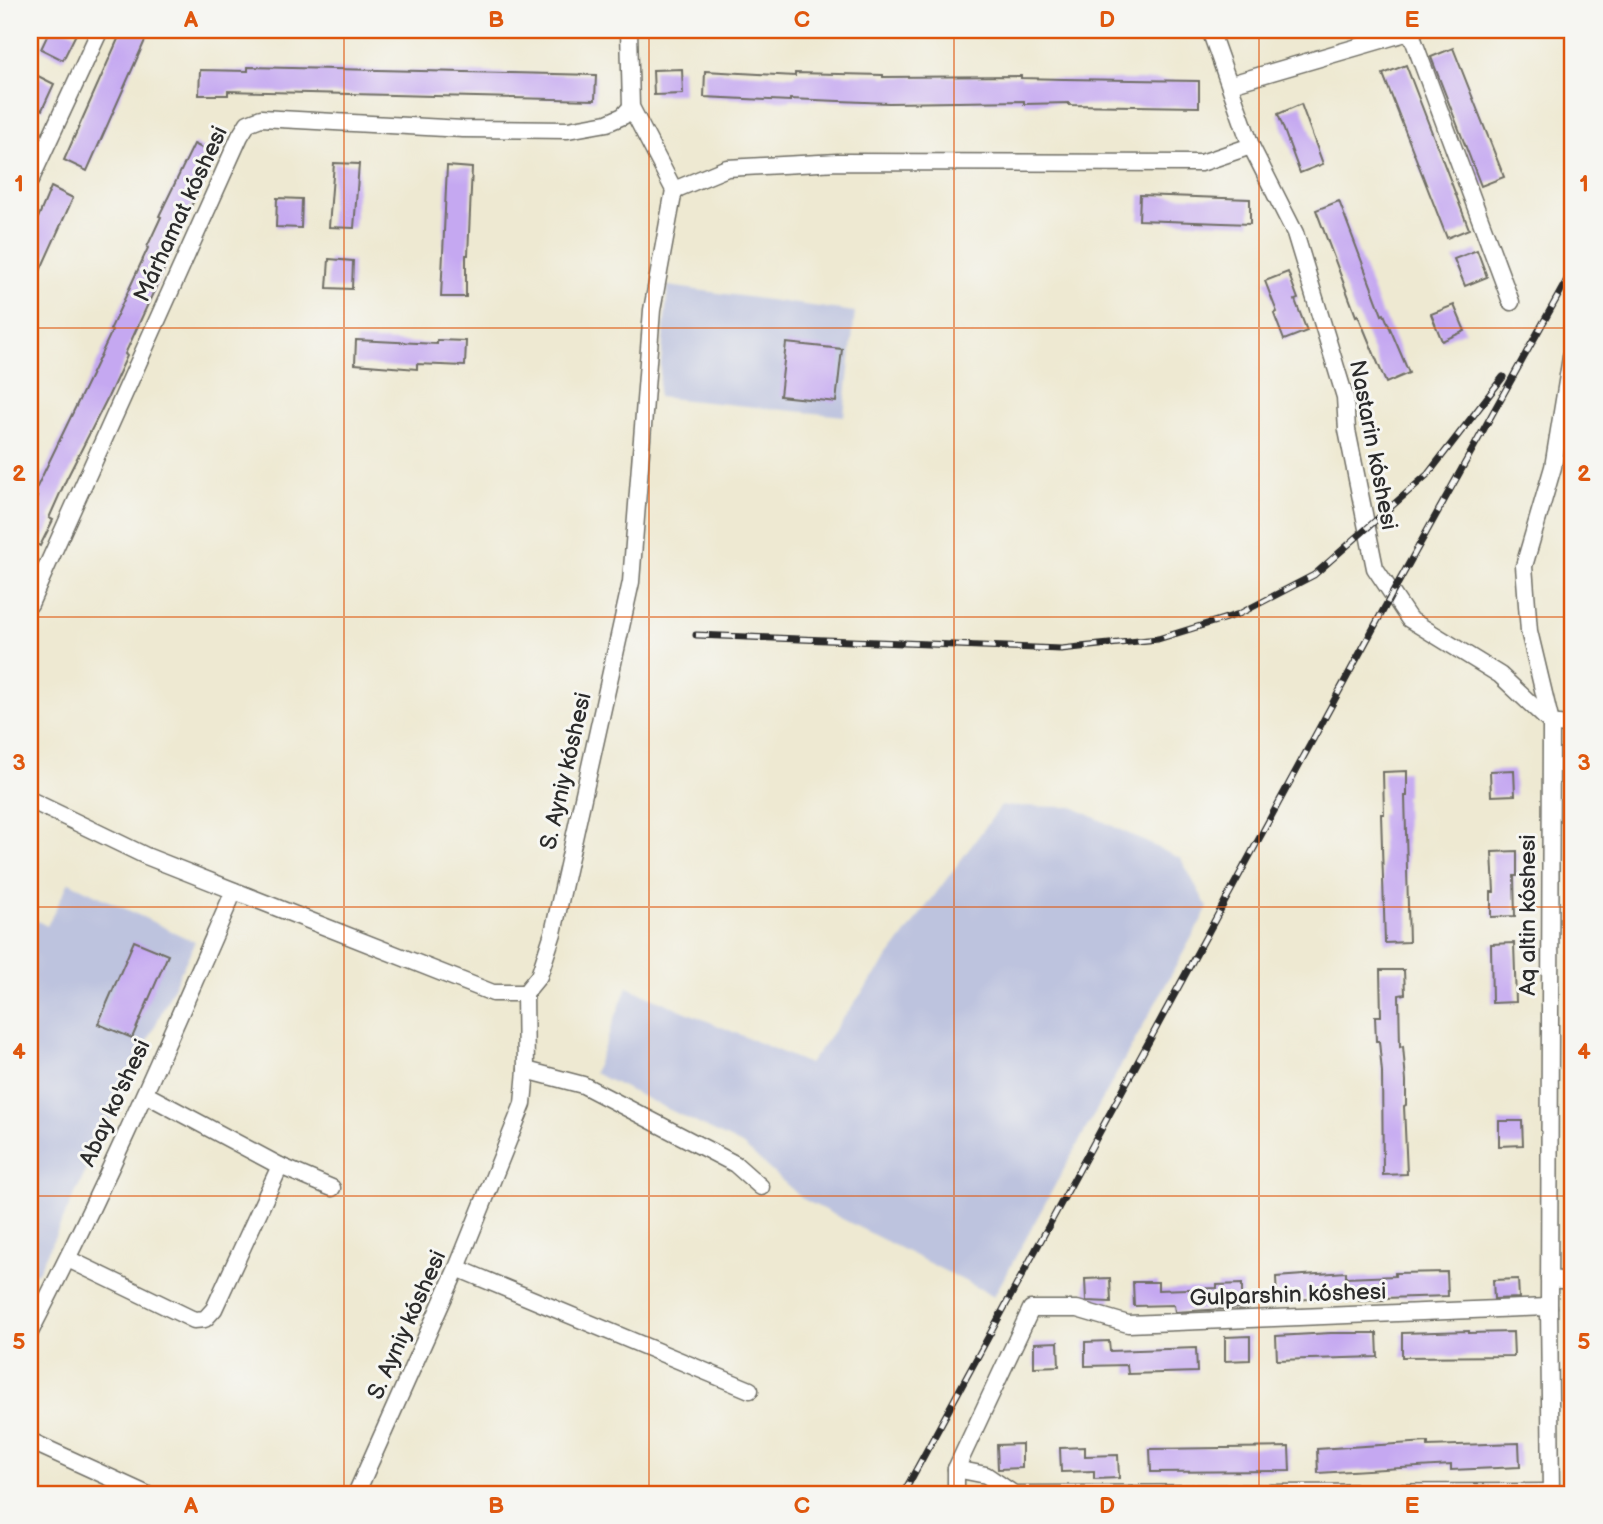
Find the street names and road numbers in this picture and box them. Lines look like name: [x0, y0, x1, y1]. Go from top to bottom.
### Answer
street label: Márhamat kóshesi: [128, 122, 234, 306]
street label: Nastarin kóshesi: [1343, 358, 1403, 532]
street label: S. Ayniy kóshesi: [534, 690, 598, 852]
street label: Aq altin kóshesi: [1514, 834, 1542, 996]
street label: Abay ko'shesi: [73, 1035, 157, 1171]
street label: S. Ayniy kóshesi: [362, 1246, 452, 1404]
street label: Gulparshin kóshesi: [1189, 1278, 1387, 1312]

